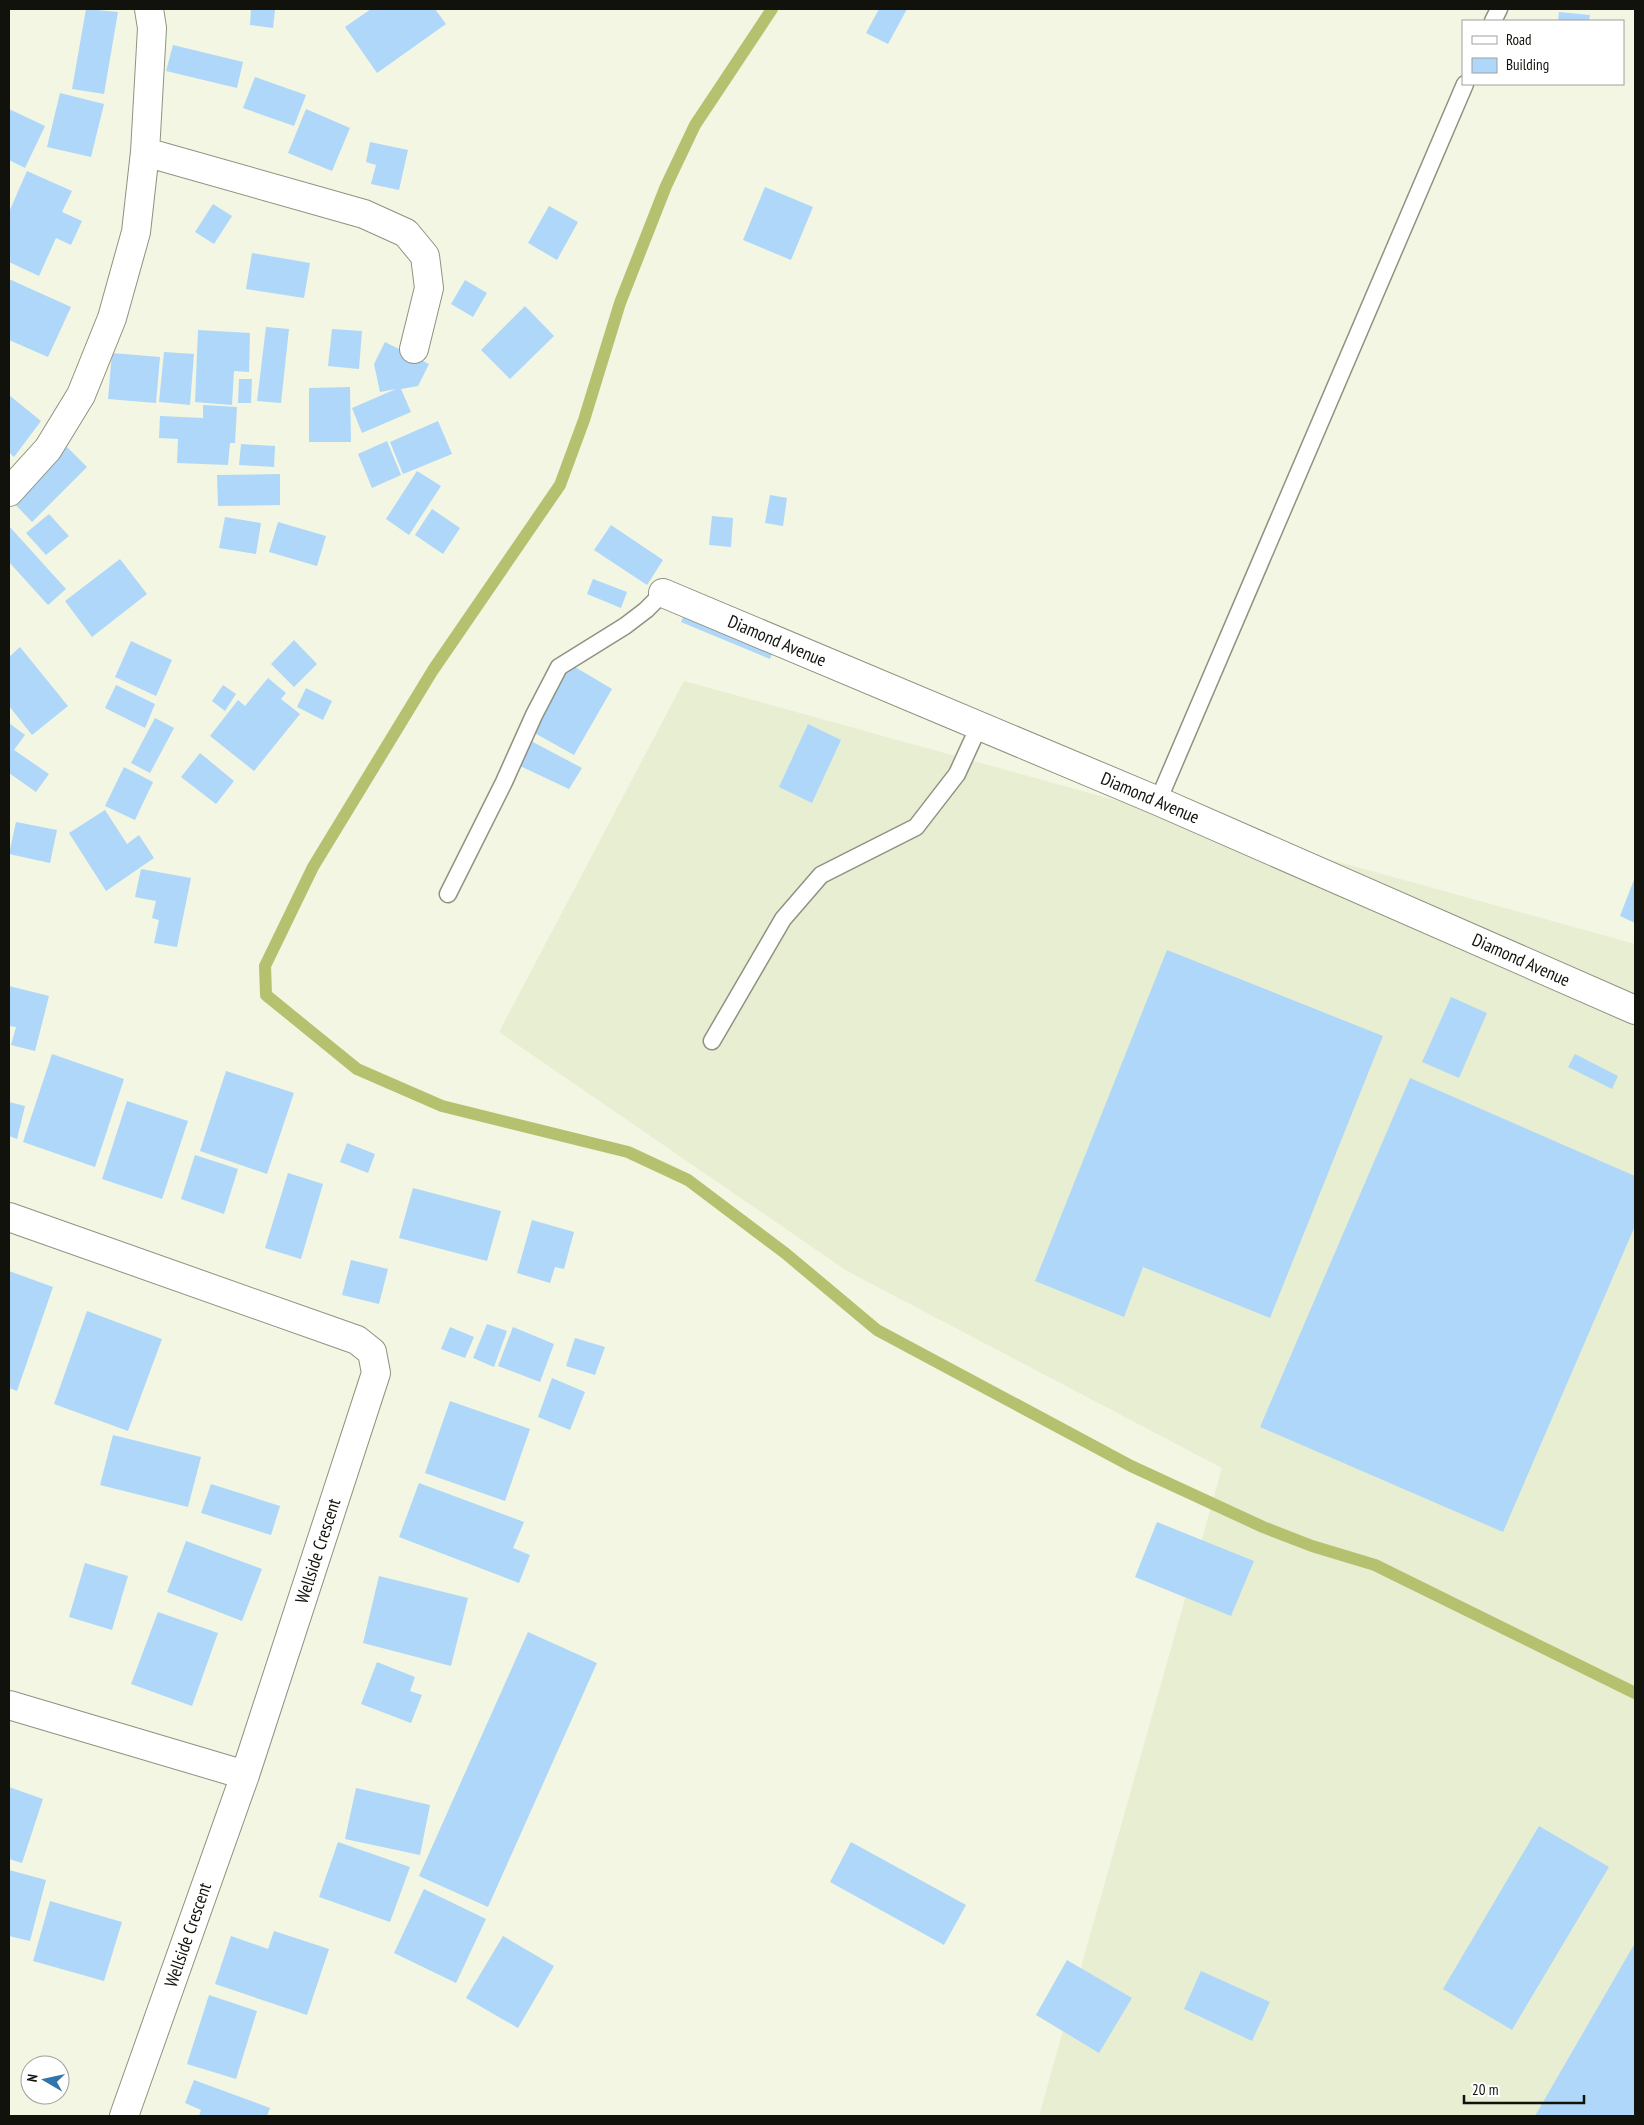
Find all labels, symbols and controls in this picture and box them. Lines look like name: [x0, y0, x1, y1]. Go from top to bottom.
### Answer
legend: [1462, 20, 1624, 85]
text: Road: [1506, 30, 1532, 49]
text: Building: [1506, 55, 1549, 74]
street label: Diamond Avenue: [725, 610, 830, 672]
street label: Diamond Avenue: [1098, 767, 1203, 829]
street label: Diamond Avenue: [1469, 928, 1574, 991]
street label: Wellside Crescent: [290, 1495, 345, 1606]
street label: Wellside Crescent: [159, 1879, 216, 1990]
north arrow: [20, 2055, 70, 2105]
scale bar: [1464, 2072, 1584, 2104]
text: N: [23, 2073, 42, 2083]
text: 20 m: [1472, 2080, 1498, 2099]

